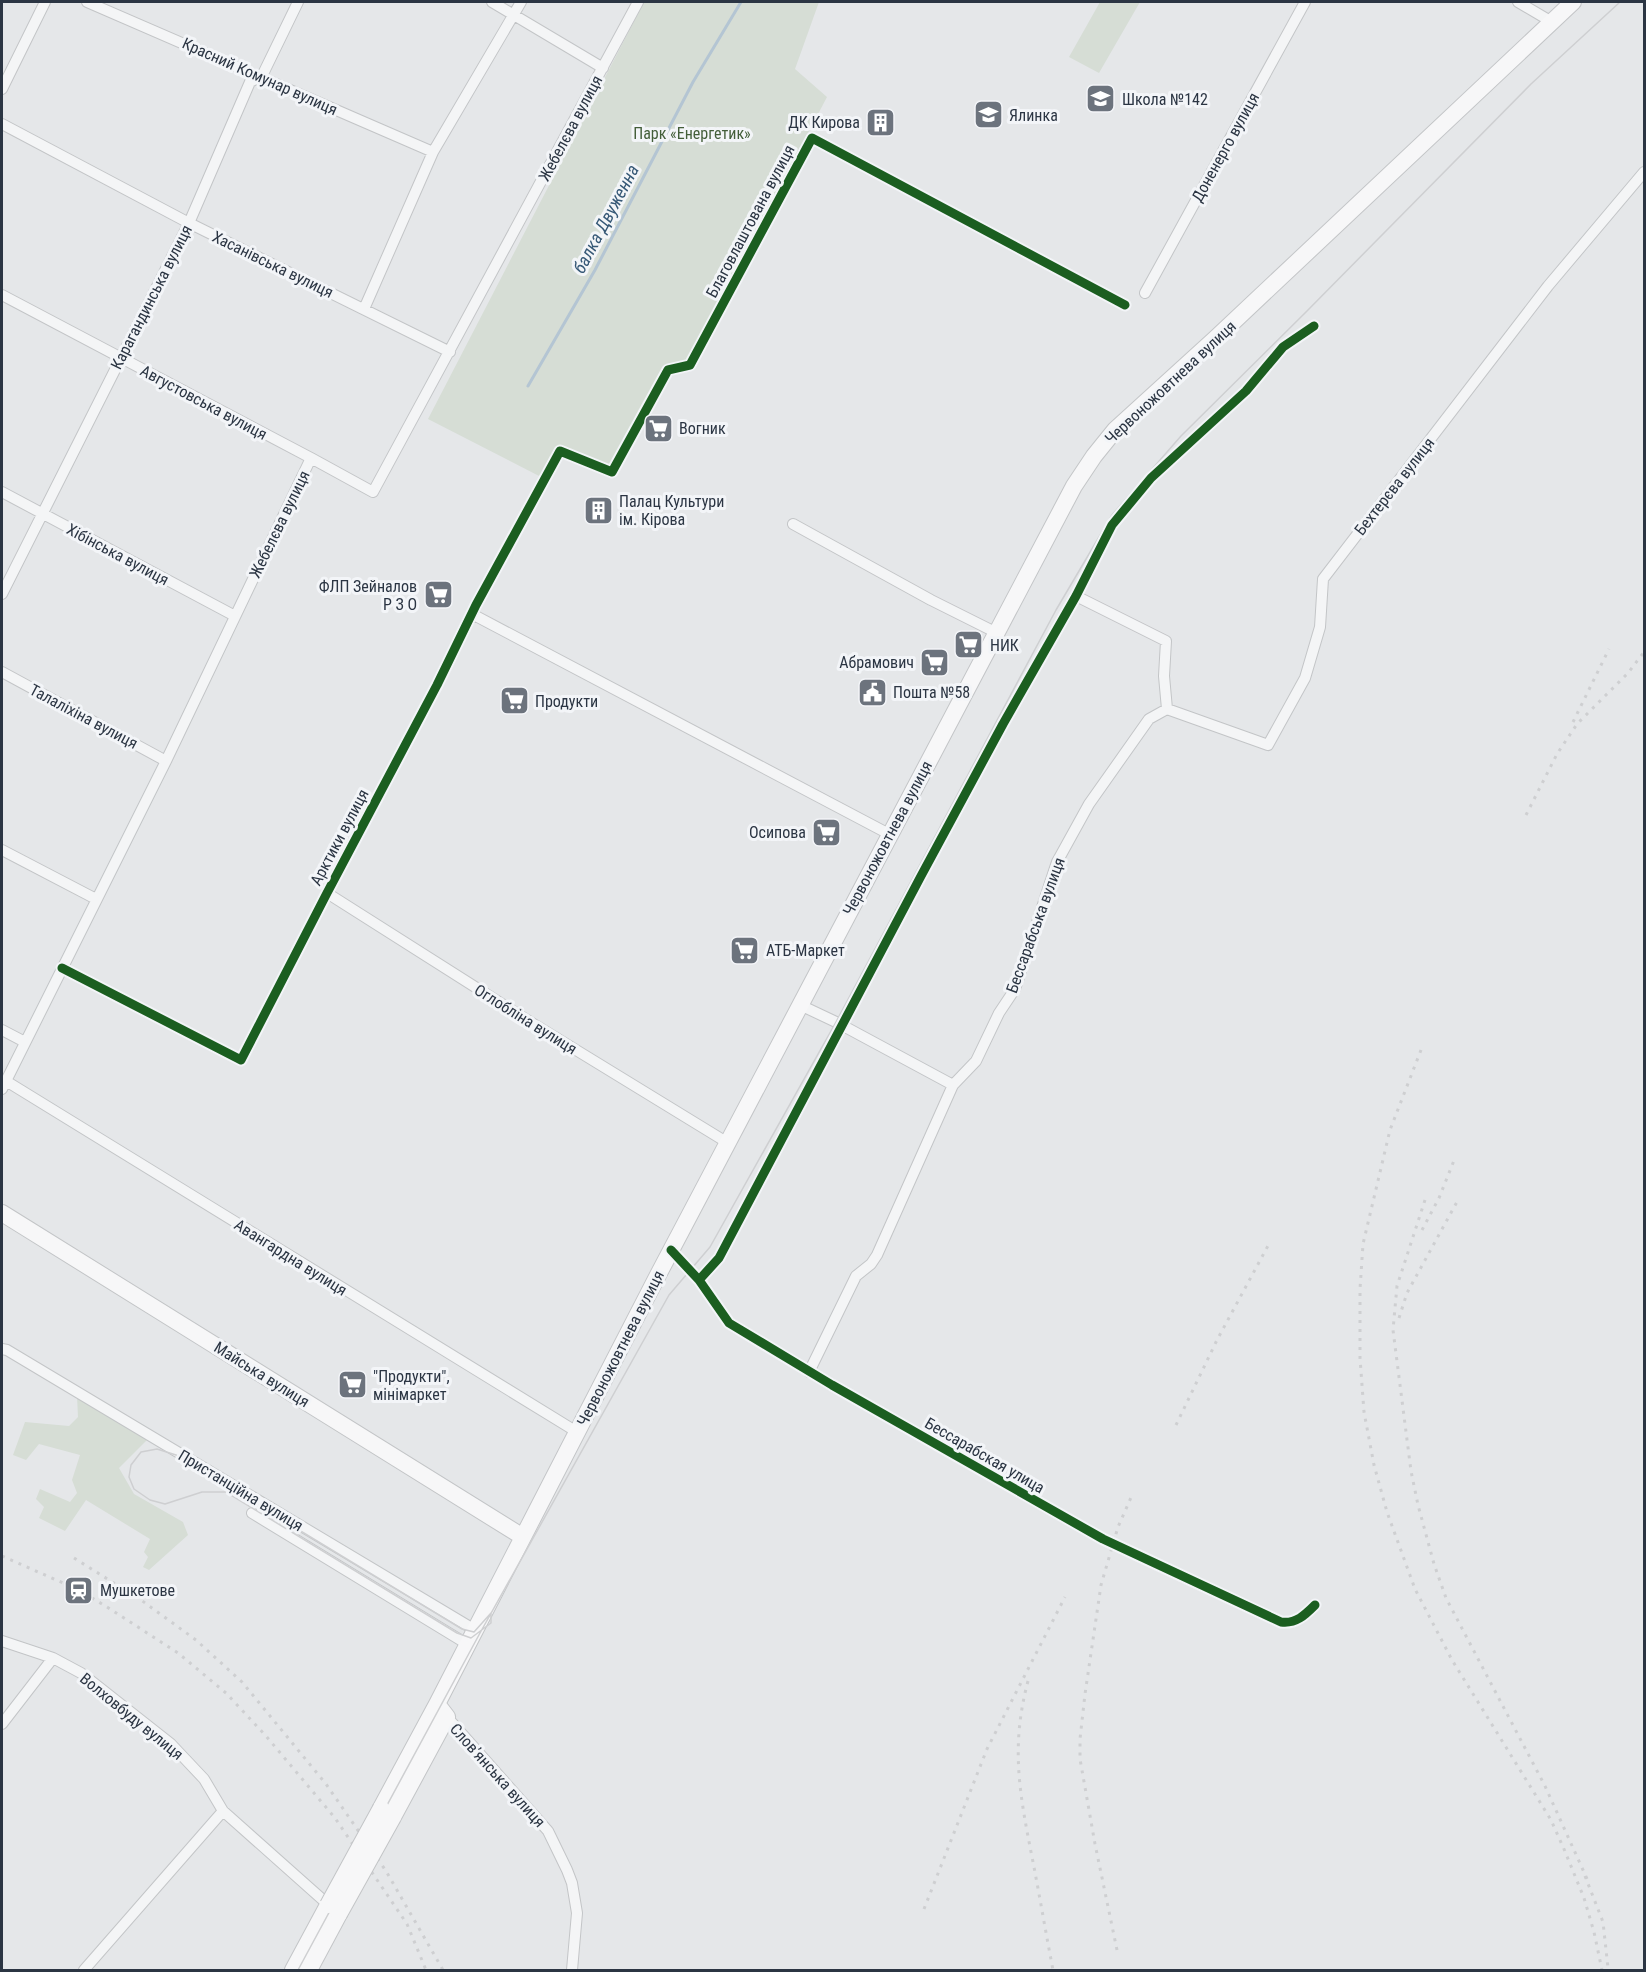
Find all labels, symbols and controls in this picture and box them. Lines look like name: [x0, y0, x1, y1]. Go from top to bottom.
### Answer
street label: Красний Комунар вулиця: [179, 34, 340, 119]
street label: Жебелєва вулиця: [535, 72, 606, 184]
school or university icon: Школа №142: [1085, 83, 1117, 115]
street label: Доненерго вулиця: [1188, 89, 1263, 205]
place label: Школа №142: [1122, 90, 1208, 109]
school or university icon: Ялинка: [972, 99, 1004, 131]
building icon: ДК Кирова: [865, 106, 897, 138]
place label: Ялинка: [1009, 106, 1058, 125]
place label: ДК Кирова: [788, 113, 860, 132]
park label: Парк «Енергетик»: [633, 124, 751, 143]
street label: Благовлаштована вулиця: [702, 142, 799, 301]
water label: балка Двуженна: [568, 161, 643, 277]
street label: Карагандинська вулиця: [107, 222, 196, 373]
street label: Хасанівська вулиця: [209, 227, 336, 302]
street label: Червоножовтнева вулиця: [1101, 317, 1240, 448]
street label: Августовська вулиця: [137, 361, 270, 444]
supermarket icon: Вогник: [642, 412, 674, 444]
place label: Вогник: [679, 419, 726, 438]
street label: Бехтерєва вулиця: [1350, 434, 1438, 539]
street label: Жебелєва вулиця: [245, 467, 314, 581]
place label: Палац Культури ім. Кірова: [619, 492, 724, 529]
building icon: Палац Культури ім. Кірова: [582, 494, 614, 526]
street label: Хібінська вулиця: [63, 520, 172, 589]
place label: ФЛП Зейналов Р З О: [319, 577, 417, 614]
supermarket icon: ФЛП Зейналов Р З О: [422, 579, 454, 611]
supermarket icon: НИК: [953, 629, 985, 661]
place label: НИК: [990, 636, 1019, 655]
supermarket icon: Абрамович: [919, 646, 951, 678]
place label: Абрамович: [839, 653, 914, 672]
public building icon: Пошта №58: [856, 676, 888, 708]
street label: Талаліхіна вулиця: [26, 680, 141, 753]
place label: Пошта №58: [893, 683, 970, 702]
supermarket icon: Продукти: [498, 685, 530, 717]
place label: Продукти: [535, 692, 598, 711]
street label: Червоножовтнева вулиця: [839, 758, 936, 919]
street label: Арктики вулиця: [306, 786, 373, 889]
supermarket icon: Осипова: [811, 816, 843, 848]
place label: Осипова: [749, 823, 806, 842]
street label: Бессарабська вулиця: [1002, 855, 1069, 996]
supermarket icon: АТБ-Маркет: [729, 934, 761, 966]
place label: АТБ-Маркет: [766, 941, 845, 960]
street label: Оглобліна вулиця: [471, 980, 581, 1059]
street label: Авангардна вулиця: [231, 1215, 351, 1300]
street label: Червоножовтнева вулиця: [573, 1267, 668, 1429]
street label: Майська вулиця: [211, 1338, 313, 1411]
place label: "Продукти", мінімаркет: [373, 1367, 450, 1404]
supermarket icon: "Продукти", мінімаркет: [336, 1369, 368, 1401]
street label: Бессарабская улица: [922, 1413, 1048, 1497]
street label: Пристанційна вулиця: [175, 1446, 307, 1535]
station icon: Мушкетове: [63, 1574, 95, 1606]
place label: Мушкетове: [100, 1581, 175, 1600]
street label: Волховбуду вулиця: [76, 1669, 187, 1764]
street label: Слов’янська вулиця: [446, 1720, 549, 1831]

